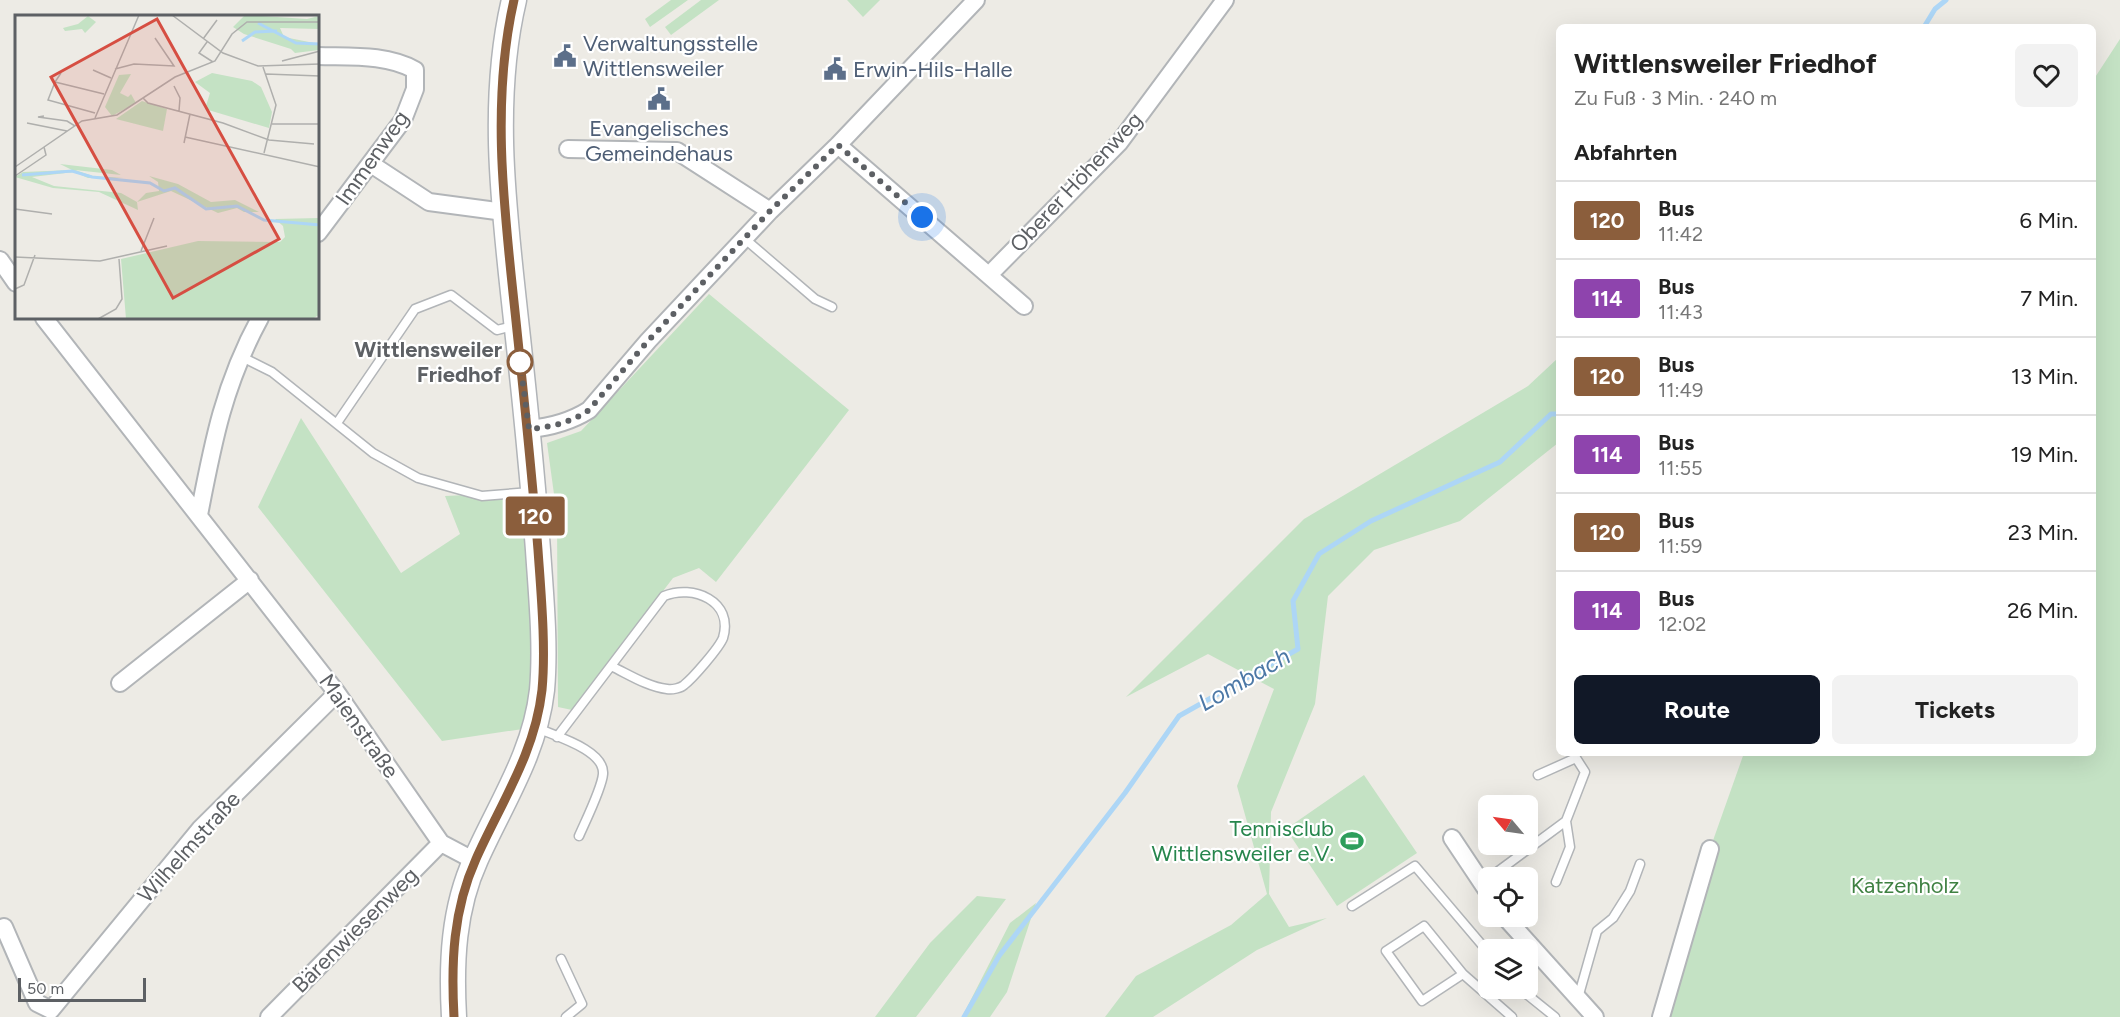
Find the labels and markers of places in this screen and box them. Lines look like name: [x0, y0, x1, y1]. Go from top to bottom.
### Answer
place label: Verwaltungsstelle Wittlensweiler: [583, 30, 758, 82]
public building icon: Verwaltungsstelle Wittlensweiler: [552, 43, 578, 69]
public building icon: Erwin-Hils-Halle: [822, 56, 848, 82]
place label: Erwin-Hils-Halle: [853, 56, 1013, 83]
public building icon: Evangelisches Gemeindehaus: [646, 86, 672, 112]
place label: Evangelisches Gemeindehaus: [585, 115, 733, 167]
place label: Wittlensweiler Friedhof: [355, 336, 503, 388]
marker: Wittlensweiler Friedhof: [507, 349, 533, 375]
place label: Tennisclub Wittlensweiler e.V.: [1152, 815, 1334, 867]
sports icon: Tennisclub Wittlensweiler e.V.: [1339, 828, 1365, 854]

